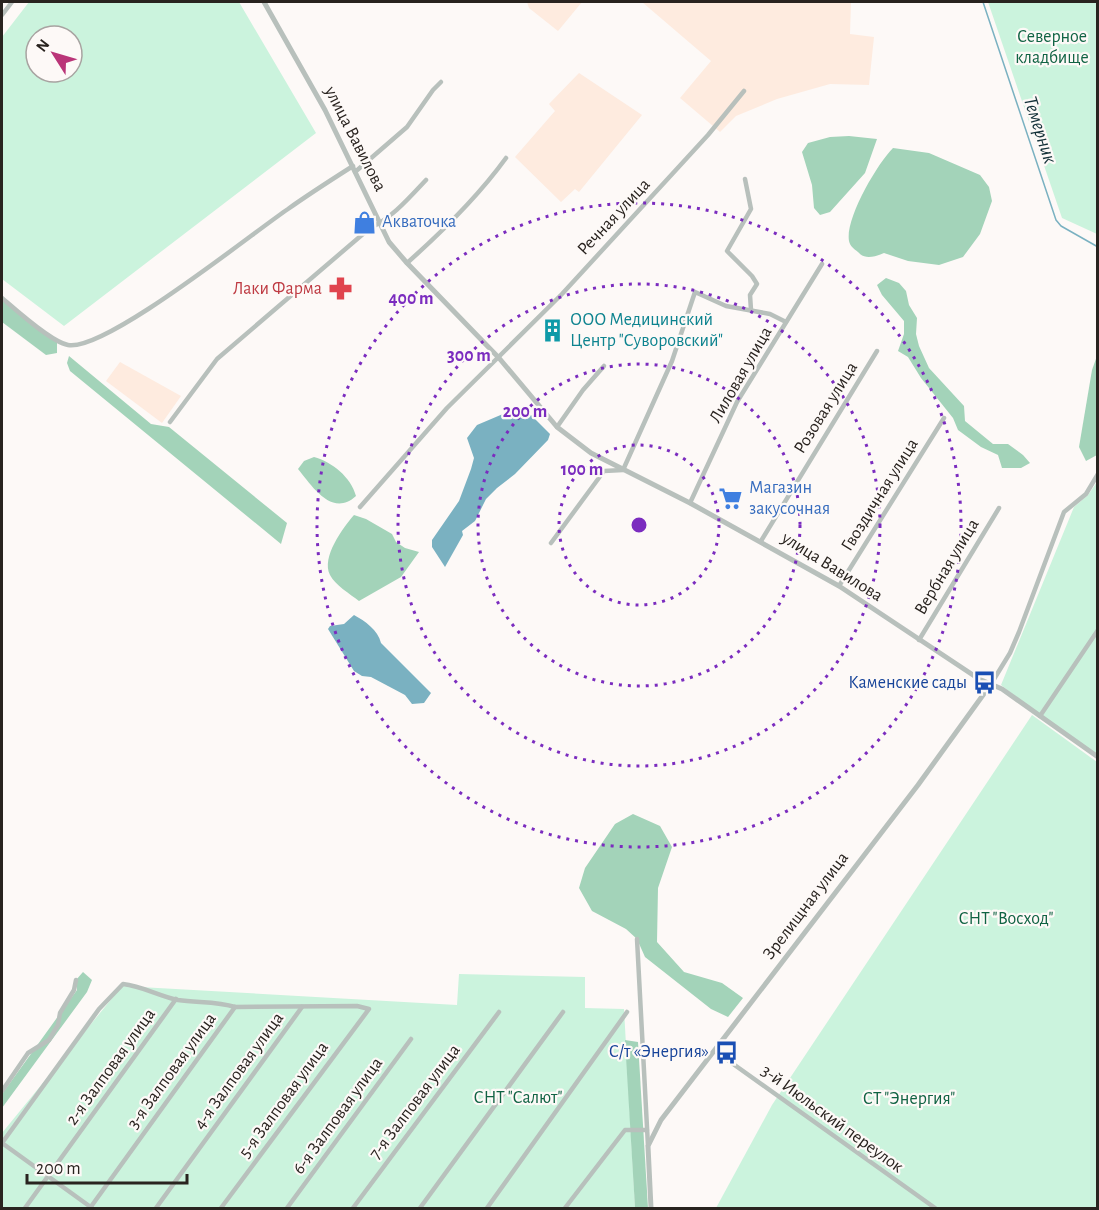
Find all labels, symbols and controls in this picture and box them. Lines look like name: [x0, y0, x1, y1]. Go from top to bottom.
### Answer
north arrow: [24, 24, 84, 84]
park label: Северное кладбище: [1015, 28, 1089, 67]
text: N: [33, 36, 53, 55]
street label: улица Вавилова: [320, 83, 389, 194]
water label: Темерник: [1020, 94, 1060, 167]
street label: Речная улица: [574, 175, 654, 259]
shop icon: Акваточка: [351, 209, 377, 235]
place label: Акваточка: [382, 213, 456, 231]
pharmacy icon: Лаки Фарма: [327, 276, 353, 302]
place label: Лаки Фарма: [233, 280, 322, 298]
text: 400 m: [388, 290, 434, 308]
place label: ООО Медицинский Центр "Суворовский": [570, 311, 723, 350]
building icon: ООО Медицинский Центр "Суворовский": [539, 317, 565, 343]
street label: Лиловая улица: [706, 324, 776, 426]
text: 300 m: [447, 347, 491, 365]
street label: Розовая улица: [791, 359, 861, 457]
text: 200 m: [503, 403, 547, 421]
street label: Гвоздичная улица: [838, 436, 922, 554]
text: 100 m: [561, 461, 603, 479]
place label: Магазин закусочная: [749, 479, 830, 518]
supermarket icon: Магазин закусочная: [718, 485, 744, 511]
centre of rings: [629, 515, 649, 535]
street label: Вербная улица: [911, 516, 983, 618]
street label: улица Вавилова: [778, 528, 886, 605]
bus stop icon: Каменские сады: [972, 670, 998, 696]
place label: Каменские сады: [848, 674, 967, 692]
street label: Зрелищная улица: [760, 849, 852, 963]
park label: СНТ "Восход": [959, 910, 1054, 928]
street label: 2-я Залповая улица: [63, 1005, 159, 1129]
street label: 4-я Залповая улица: [191, 1009, 287, 1133]
street label: 3-я Залповая улица: [124, 1010, 220, 1132]
street label: 5-я Залповая улица: [236, 1039, 332, 1161]
bus stop icon: С/т «Энергия»: [714, 1039, 740, 1065]
street label: 7-я Залповая улица: [366, 1041, 464, 1163]
place label: С/т «Энергия»: [609, 1043, 709, 1061]
street label: 6-я Залповая улица: [290, 1054, 386, 1178]
street label: 3-й Июльский переулок: [758, 1062, 907, 1177]
park label: СНТ "Салют": [474, 1089, 562, 1107]
park label: СТ "Энергия": [863, 1090, 955, 1108]
scale bar: [27, 1147, 188, 1185]
text: 200 m: [36, 1160, 81, 1178]

